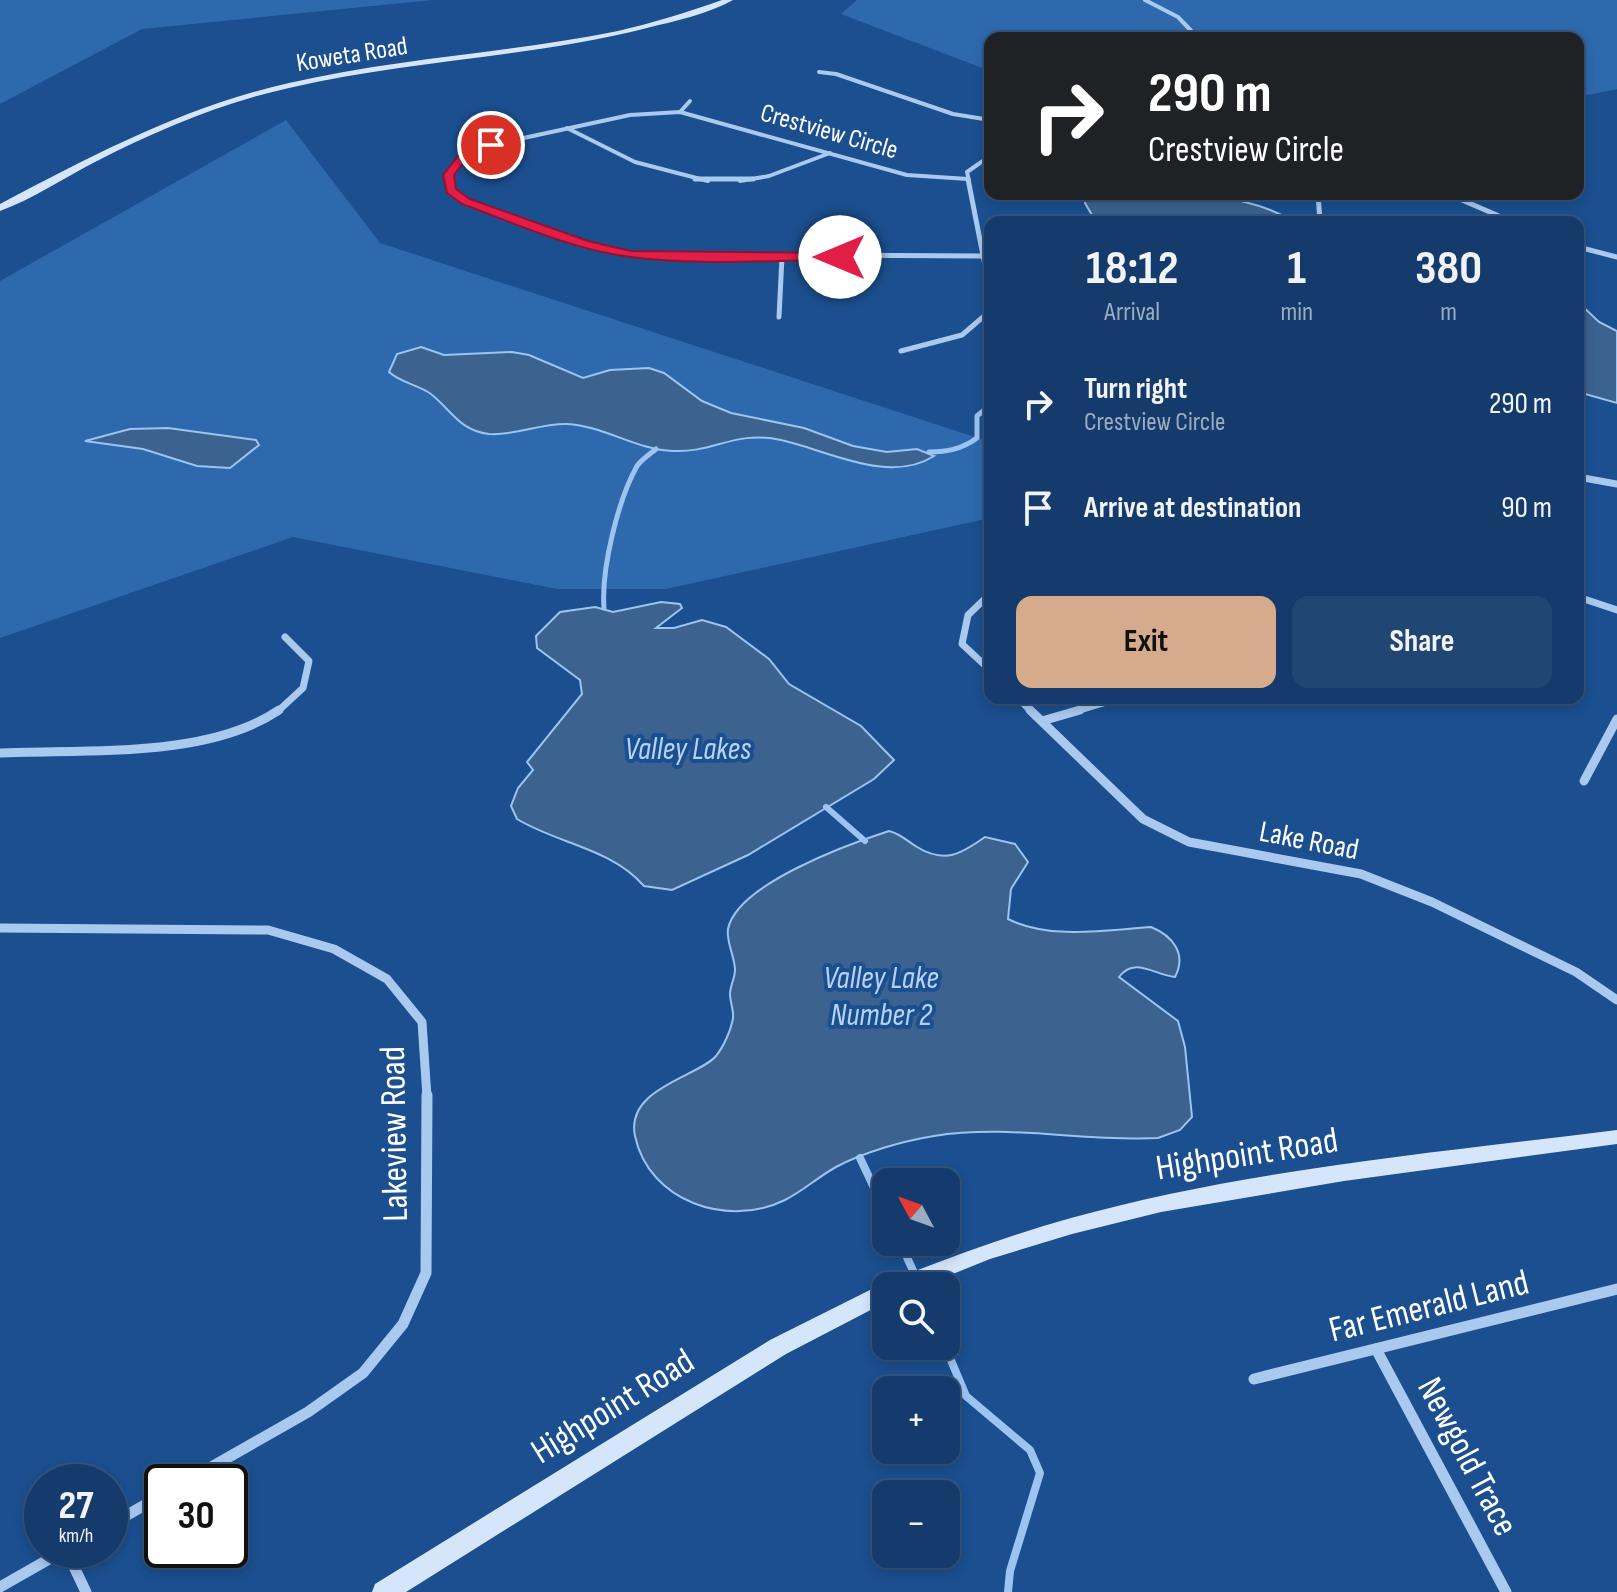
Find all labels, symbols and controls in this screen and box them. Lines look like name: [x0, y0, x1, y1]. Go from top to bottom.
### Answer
street label: Koweta Road: [294, 31, 410, 79]
text: 290 m: [1148, 61, 1272, 128]
icon: right: [1016, 64, 1120, 168]
street label: Crestview Circle: [757, 98, 901, 166]
pin: [457, 111, 525, 179]
icon: arrive: [469, 123, 513, 167]
text: Crestview Circle: [1148, 129, 1344, 172]
position arrow: [798, 215, 882, 299]
text: 18:12: [1086, 240, 1179, 297]
text: 1: [1287, 240, 1306, 297]
text: 380: [1415, 240, 1482, 297]
text: Arrival: [1104, 297, 1160, 328]
text: min: [1280, 297, 1313, 328]
text: m: [1440, 297, 1457, 328]
text: Turn right: [1084, 371, 1187, 407]
icon: right: [1016, 382, 1060, 426]
text: 290 m: [1489, 386, 1552, 422]
text: Crestview Circle: [1084, 407, 1226, 438]
icon: arrive: [1016, 486, 1060, 530]
text: Arrive at destination: [1084, 490, 1301, 526]
text: 90 m: [1501, 490, 1552, 526]
button: Exit: [1016, 596, 1276, 688]
button: Share: [1292, 596, 1552, 688]
water label: Valley Lakes: [625, 730, 752, 769]
street label: Lake Road: [1256, 814, 1362, 868]
water label: Valley Lake Number 2: [823, 959, 939, 1035]
street label: Lakeview Road: [372, 1046, 418, 1222]
street label: Highpoint Road: [1153, 1119, 1341, 1191]
north arrow: [872, 1168, 960, 1256]
map controls: [872, 1168, 960, 1568]
street label: Far Emerald Land: [1325, 1261, 1533, 1353]
button: search: [872, 1272, 960, 1360]
street label: Highpoint Road: [524, 1340, 702, 1474]
street label: Newgold Trace: [1407, 1370, 1527, 1544]
button: +: [872, 1376, 960, 1464]
speed limit sign: 30: [144, 1464, 248, 1568]
button: −: [872, 1480, 960, 1568]
text: 27: [59, 1482, 93, 1530]
text: km/h: [59, 1524, 93, 1548]

